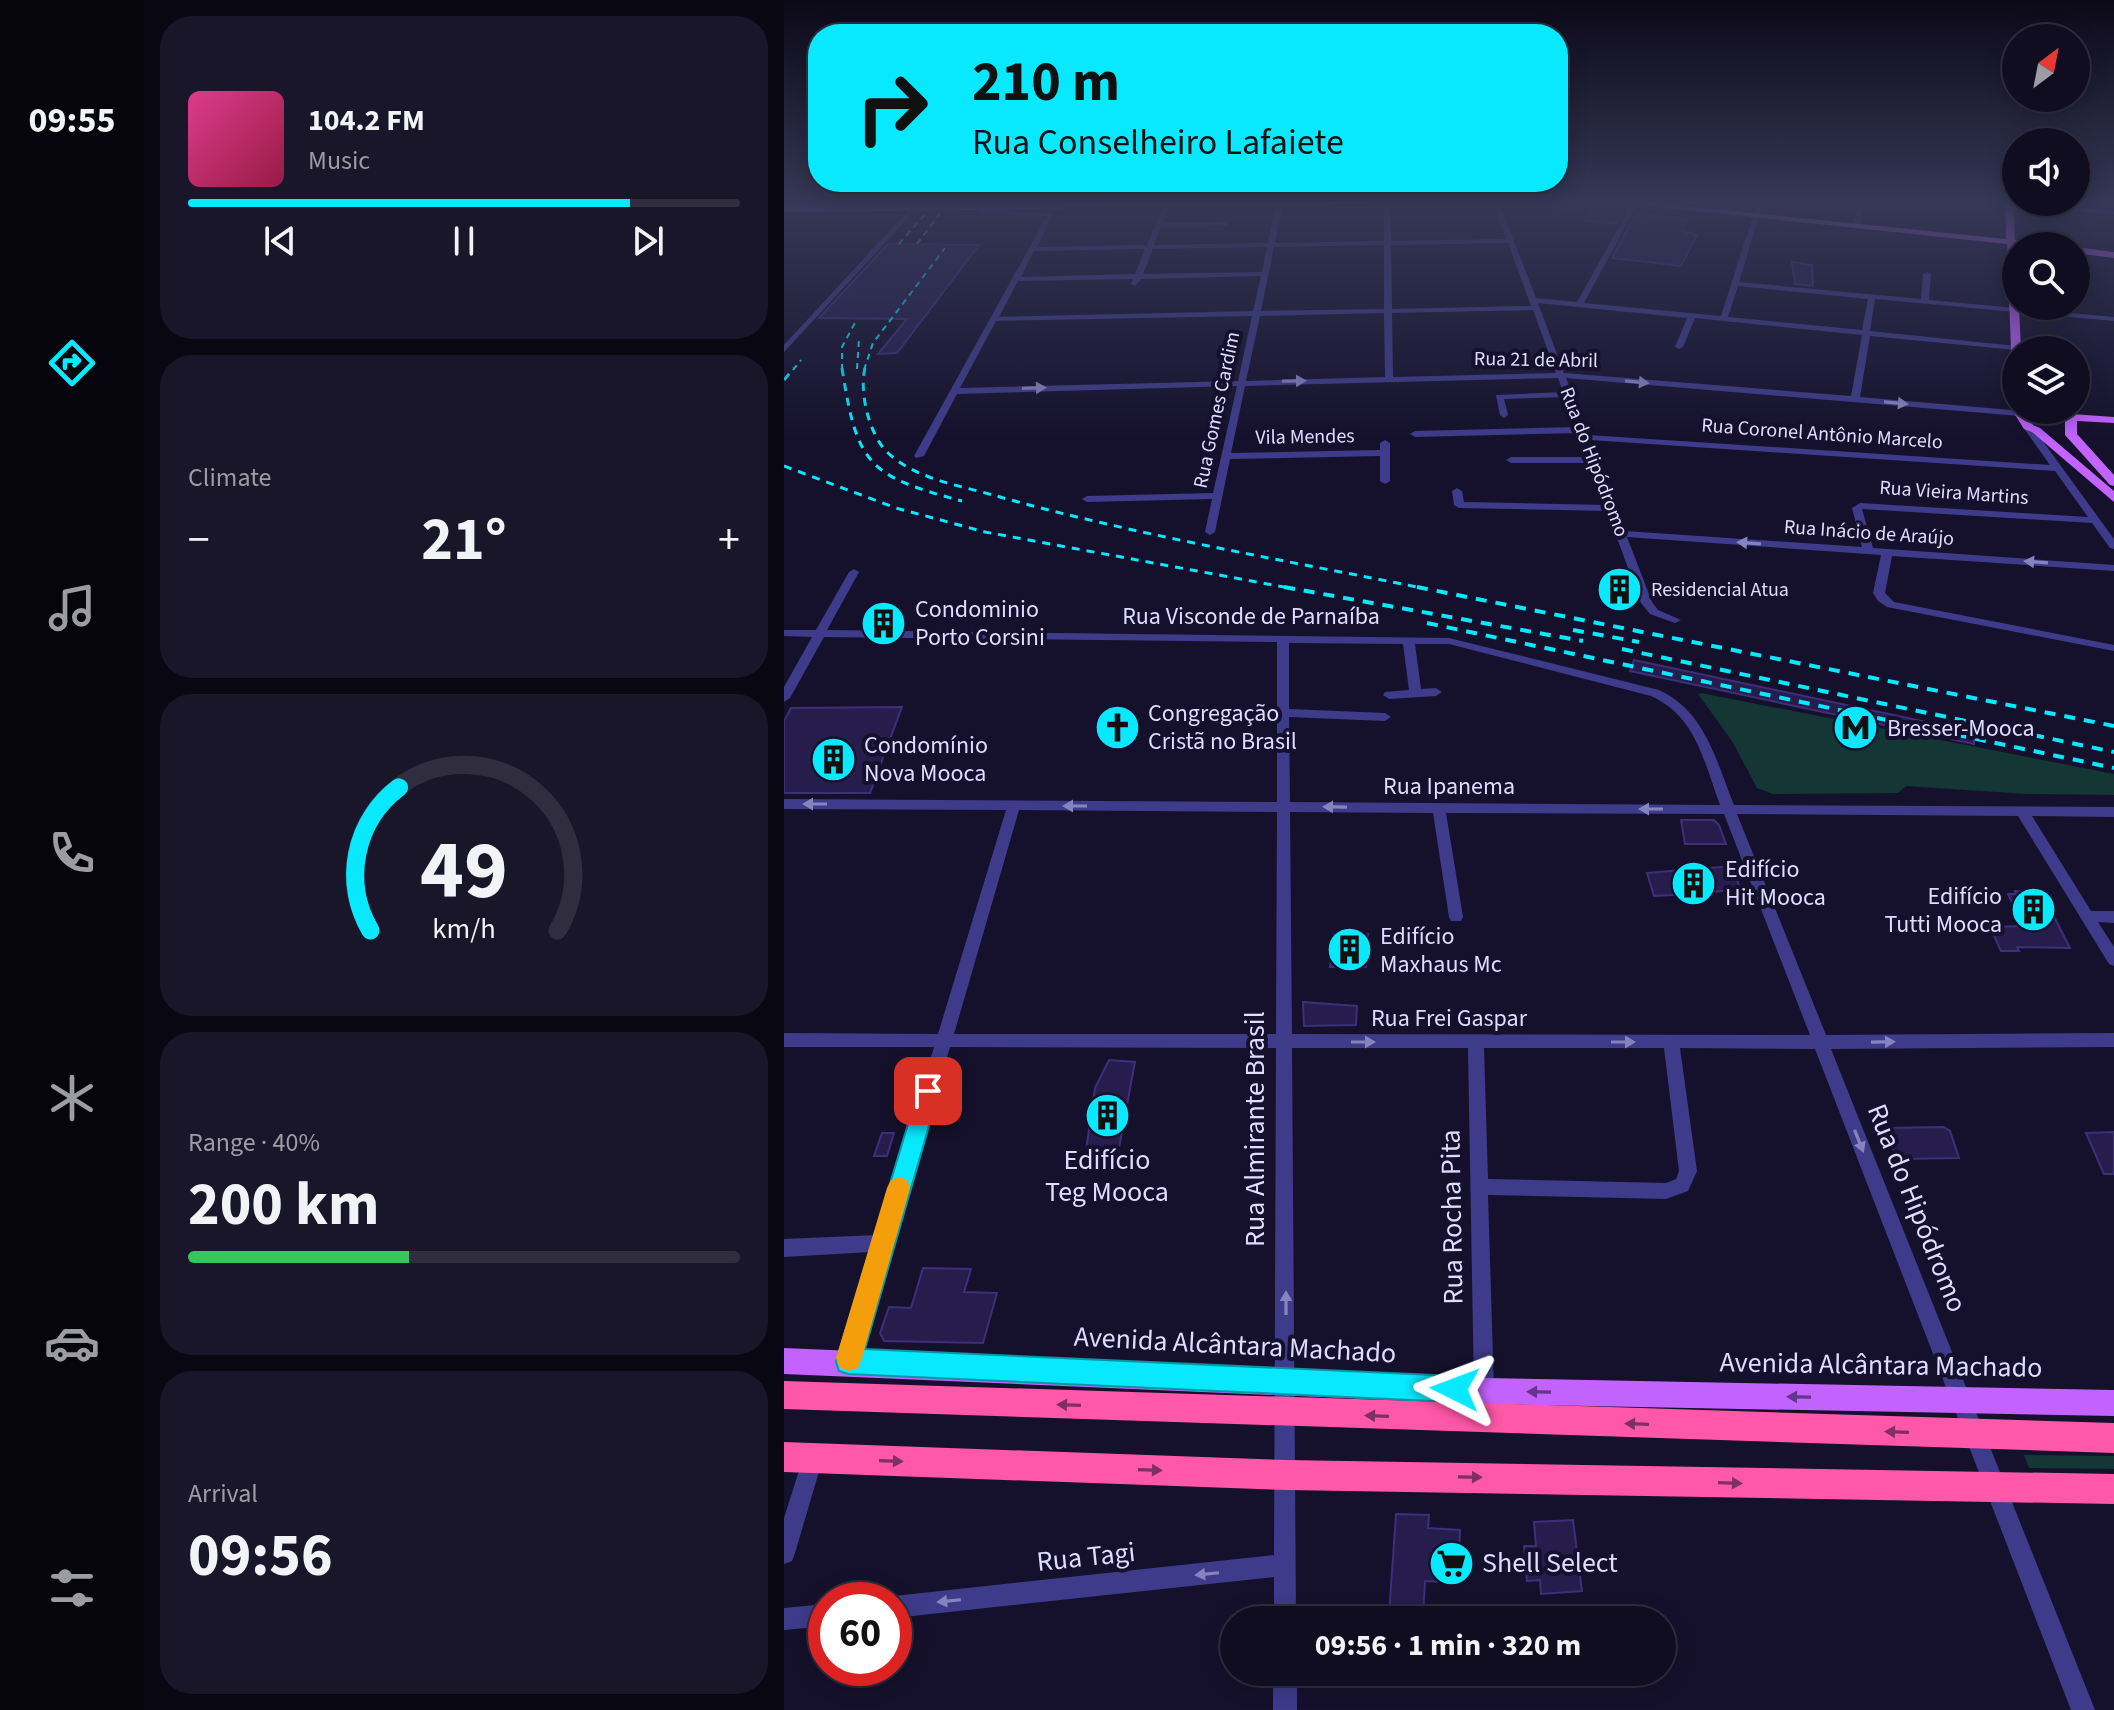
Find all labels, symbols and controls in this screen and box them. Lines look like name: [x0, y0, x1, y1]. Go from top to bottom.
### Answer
north arrow: [2002, 24, 2090, 112]
map controls: [2002, 24, 2090, 424]
text: 210 m: [972, 43, 1120, 122]
icon: right: [840, 56, 944, 160]
text: 09:55: [29, 95, 115, 146]
text: 104.2 FM: [308, 99, 425, 142]
text: Rua Conselheiro Lafaiete: [972, 117, 1344, 168]
button: sound: [2002, 128, 2090, 216]
text: Music: [308, 142, 370, 179]
icon: previous: [258, 219, 302, 263]
icon: pause: [442, 219, 486, 263]
icon: next: [626, 219, 670, 263]
button: search: [2002, 232, 2090, 320]
street label: Rua Gomes Cardim: [1187, 329, 1247, 491]
icon: directions: [44, 335, 100, 391]
button: layers: [2002, 336, 2090, 424]
street label: Rua 21 de Abril: [1474, 345, 1598, 375]
one-way arrow: [1282, 375, 1307, 387]
one-way arrow: [1625, 375, 1650, 388]
one-way arrow: [1022, 382, 1047, 395]
street label: Rua do Hipódromo: [1553, 383, 1635, 541]
one-way arrow: [1884, 397, 1909, 410]
street label: Rua Coronel Antônio Marcelo: [1700, 412, 1944, 456]
street label: Vila Mendes: [1255, 422, 1355, 452]
text: Climate: [188, 459, 272, 496]
street label: Rua Vieira Martins: [1878, 474, 2030, 512]
text: 21°: [421, 498, 507, 583]
text: −: [188, 509, 210, 572]
text: +: [718, 509, 740, 572]
street label: Rua Inácio de Araújo: [1783, 513, 1955, 553]
one-way arrow: [1736, 536, 1761, 549]
one-way arrow: [2023, 555, 2048, 568]
building icon: Residencial Atua: [1596, 566, 1644, 614]
place label: Residencial Atua: [1651, 576, 1789, 604]
icon: music: [44, 580, 100, 636]
place label: Condominio Porto Corsini: [915, 592, 1045, 655]
building icon: Condominio Porto Corsini: [860, 599, 908, 647]
street label: Rua Visconde de Parnaíba: [1122, 599, 1380, 634]
place label: Congregação Cristã no Brasil: [1148, 696, 1297, 759]
church icon: Congregação Cristã no Brasil: [1093, 703, 1141, 751]
metro station icon: Bresser-Mooca: [1832, 704, 1880, 752]
place label: Bresser-Mooca: [1887, 711, 2035, 746]
place label: Condomínio Nova Mooca: [864, 728, 988, 791]
building icon: Condomínio Nova Mooca: [809, 735, 857, 783]
street label: Rua Ipanema: [1383, 769, 1515, 804]
one-way arrow: [802, 798, 827, 810]
one-way arrow: [1062, 800, 1087, 812]
one-way arrow: [1322, 801, 1347, 813]
one-way arrow: [1638, 803, 1663, 816]
text: 49: [420, 812, 508, 930]
icon: phone: [44, 825, 100, 881]
place label: Edifício Hit Mooca: [1725, 852, 1826, 915]
building icon: Edifício Hit Mooca: [1670, 859, 1718, 907]
place label: Edifício Tutti Mooca: [1884, 879, 2002, 942]
building icon: Edifício Tutti Mooca: [2009, 886, 2057, 934]
text: km/h: [432, 909, 496, 949]
place label: Edifício Maxhaus Mc: [1380, 919, 1502, 982]
building icon: Edifício Maxhaus Mc: [1325, 926, 1373, 974]
street label: Rua Frei Gaspar: [1371, 1001, 1528, 1036]
street label: Rua Almirante Brasil: [1235, 1011, 1275, 1247]
one-way arrow: [1351, 1036, 1376, 1048]
one-way arrow: [1611, 1036, 1636, 1048]
one-way arrow: [1871, 1036, 1896, 1048]
pin: [894, 1057, 962, 1125]
icon: arrive: [906, 1069, 950, 1113]
icon: climate: [44, 1070, 100, 1126]
building icon: Edifício Teg Mooca: [1083, 1091, 1131, 1139]
street label: Rua do Hipódromo: [1857, 1098, 1977, 1318]
text: Range · 40%: [188, 1124, 320, 1161]
street label: Rua Rocha Pita: [1430, 1129, 1474, 1305]
one-way arrow: [1852, 1129, 1865, 1153]
place label: Edifício Teg Mooca: [1045, 1140, 1169, 1212]
text: 200 km: [188, 1163, 379, 1248]
one-way arrow: [1280, 1290, 1292, 1315]
icon: car: [44, 1315, 100, 1371]
street label: Avenida Alcântara Machado: [1073, 1317, 1397, 1373]
street label: Avenida Alcântara Machado: [1719, 1342, 2043, 1388]
position arrow: [1413, 1347, 1497, 1431]
one-way arrow: [1526, 1386, 1551, 1398]
one-way arrow: [1786, 1391, 1811, 1404]
one-way arrow: [1056, 1399, 1081, 1412]
one-way arrow: [1364, 1410, 1389, 1423]
one-way arrow: [1624, 1418, 1649, 1431]
one-way arrow: [1884, 1426, 1909, 1438]
one-way arrow: [879, 1454, 904, 1467]
one-way arrow: [1138, 1463, 1163, 1476]
one-way arrow: [1458, 1470, 1483, 1483]
text: Arrival: [188, 1475, 258, 1512]
one-way arrow: [1718, 1477, 1743, 1490]
text: 09:56: [188, 1514, 333, 1599]
street label: Rua Tagi: [1035, 1532, 1137, 1582]
supermarket icon: Shell Select: [1427, 1539, 1475, 1587]
place label: Shell Select: [1482, 1543, 1618, 1583]
icon: filters: [44, 1560, 100, 1616]
one-way arrow: [1194, 1567, 1219, 1580]
speed limit sign: 60: [808, 1582, 912, 1686]
one-way arrow: [936, 1595, 961, 1608]
text: 09:56 · 1 min · 320 m: [1315, 1624, 1581, 1667]

